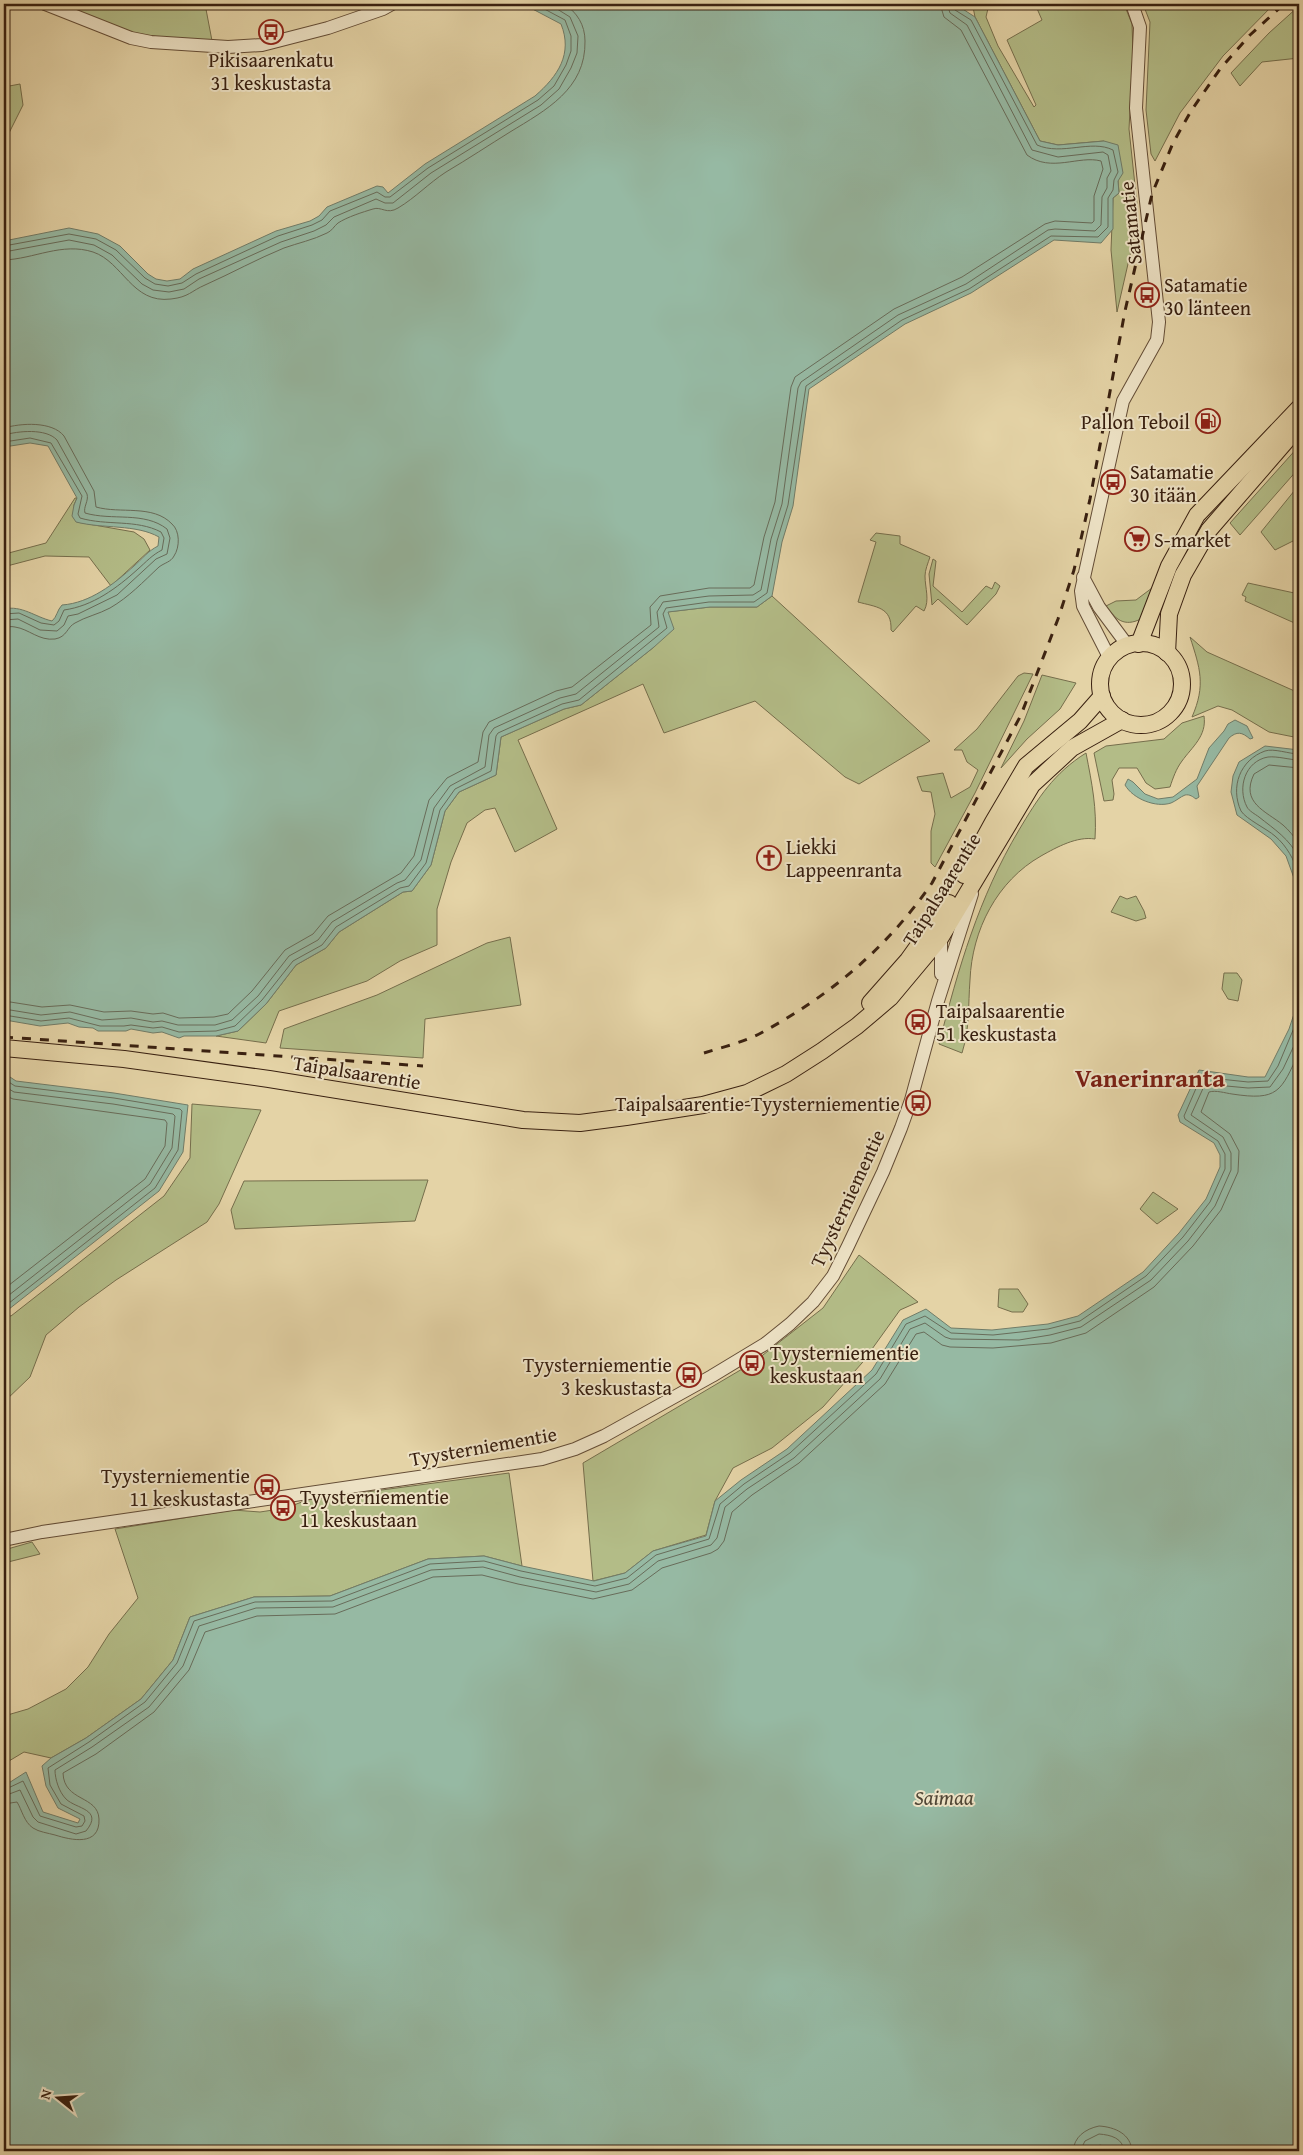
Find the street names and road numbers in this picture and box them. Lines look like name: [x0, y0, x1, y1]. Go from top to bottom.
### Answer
street label: Satamatie: [1111, 180, 1149, 266]
street label: Taipalsaarentie: [895, 827, 987, 951]
street label: Taipalsaarentie: [291, 1048, 423, 1096]
street label: Tyysterniementie: [802, 1124, 892, 1272]
street label: Tyysterniementie: [407, 1419, 559, 1473]

